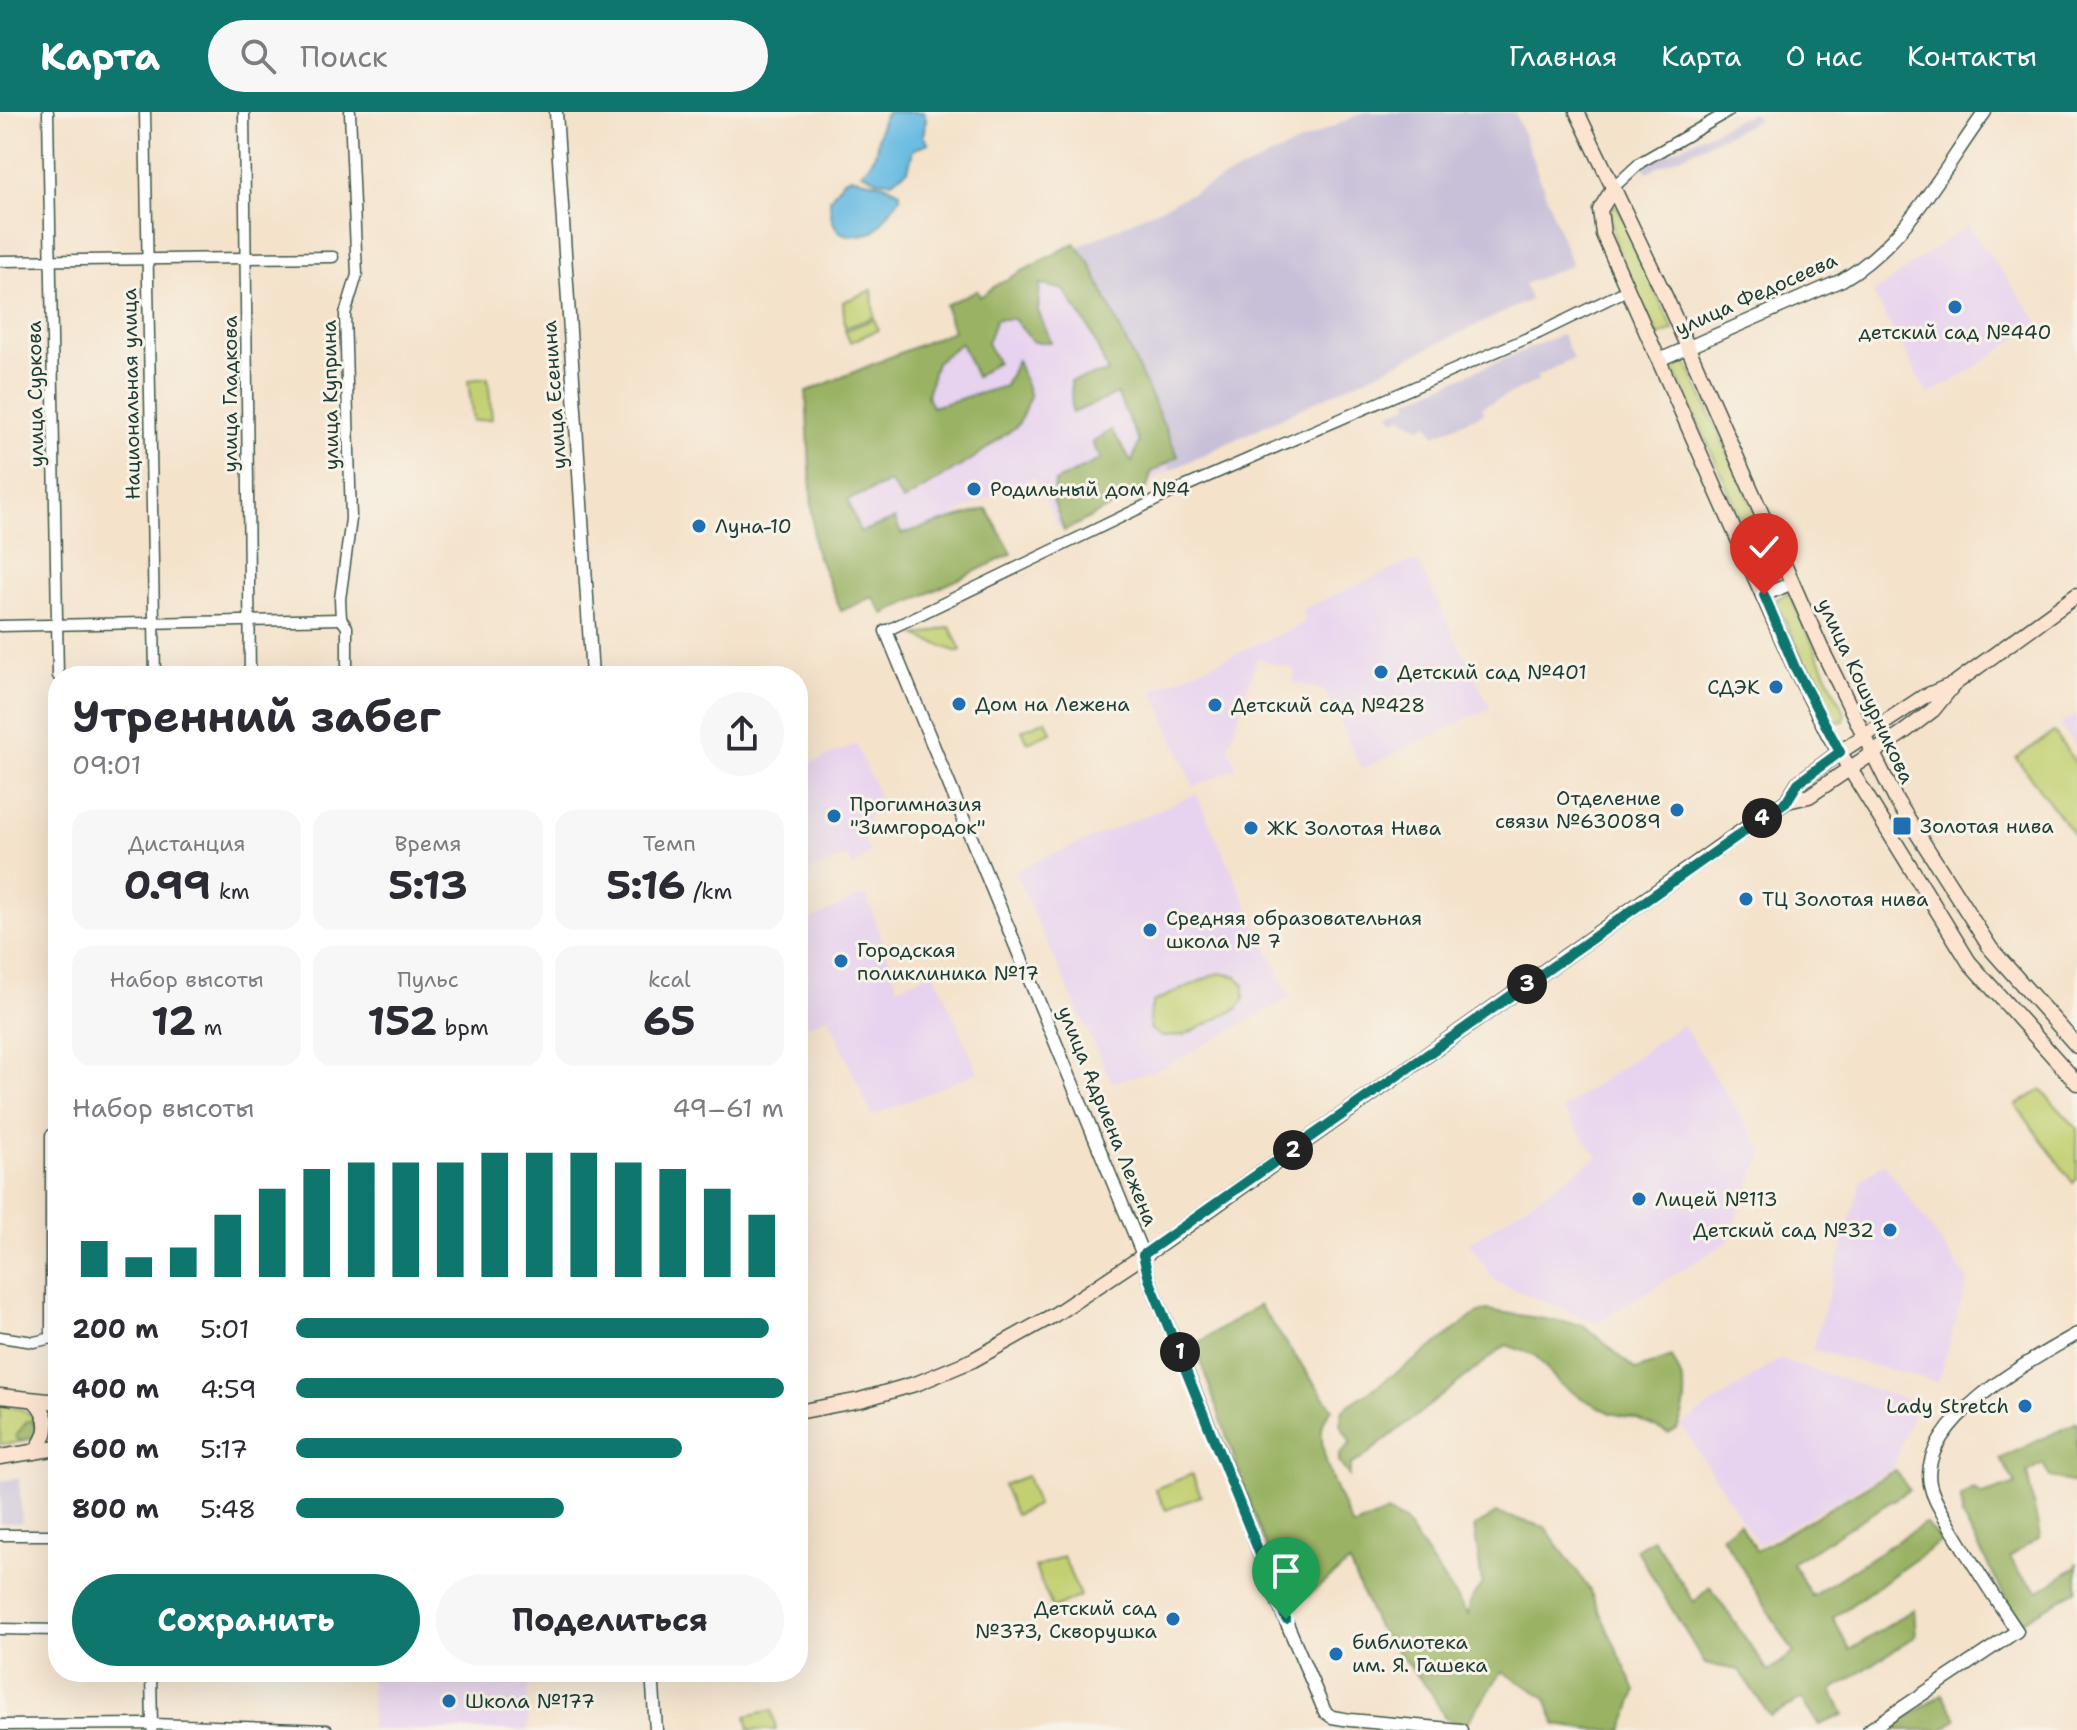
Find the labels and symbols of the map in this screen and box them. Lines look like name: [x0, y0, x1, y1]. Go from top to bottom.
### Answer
street label: улица Федосеева: [1671, 246, 1842, 341]
street label: Национальная улица: [116, 287, 146, 500]
marker: детский сад №440: [1946, 298, 1964, 316]
street label: улица Гладкова: [217, 315, 243, 472]
street label: улица Куприна: [316, 319, 344, 470]
street label: улица Есенина: [536, 319, 572, 470]
place label: детский сад №440: [1858, 319, 2052, 345]
street label: улица Суркова: [21, 320, 49, 468]
place label: Родильный дом №4: [990, 476, 1190, 502]
marker: Родильный дом №4: [965, 480, 983, 498]
place label: Луна-10: [715, 513, 792, 539]
pin: [1730, 513, 1798, 595]
marker: Луна-10: [690, 517, 708, 535]
street label: улица Кошурникова: [1812, 594, 1921, 788]
place label: Детский сад №401: [1397, 659, 1587, 685]
marker: Детский сад №401: [1372, 663, 1390, 681]
place label: СДЭК: [1707, 674, 1760, 700]
marker: СДЭК: [1767, 678, 1785, 696]
place label: Дом на Лежена: [975, 691, 1130, 717]
place label: Детский сад №428: [1231, 692, 1425, 718]
marker: Дом на Лежена: [950, 695, 968, 713]
marker: Детский сад №428: [1206, 696, 1224, 714]
place label: Отделение связи №630089: [1495, 785, 1661, 834]
place label: Прогимназия "Зимгородок": [850, 791, 986, 840]
pin: 4: [1742, 798, 1782, 838]
marker: Отделение связи №630089: [1668, 801, 1686, 819]
marker: Прогимназия "Зимгородок": [825, 807, 843, 825]
place label: Золотая нива: [1920, 813, 2054, 839]
place label: ЖК Золотая Нива: [1267, 815, 1442, 841]
marker: Золотая нива: [1891, 815, 1913, 837]
marker: ЖК Золотая Нива: [1242, 819, 1260, 837]
place label: ТЦ Золотая нива: [1762, 886, 1929, 912]
marker: ТЦ Золотая нива: [1737, 890, 1755, 908]
place label: Средняя образовательная школа № 7: [1166, 905, 1422, 954]
marker: Средняя образовательная школа № 7: [1141, 921, 1159, 939]
place label: Городская поликлиника №17: [857, 937, 1039, 986]
marker: Городская поликлиника №17: [832, 952, 850, 970]
pin: 3: [1507, 964, 1547, 1004]
street label: улица Адриена Лежена: [1052, 1002, 1164, 1230]
pin: 2: [1273, 1130, 1313, 1170]
place label: Лицей №113: [1655, 1186, 1778, 1212]
marker: Лицей №113: [1630, 1190, 1648, 1208]
place label: Детский сад №32: [1693, 1217, 1874, 1243]
marker: Детский сад №32: [1881, 1221, 1899, 1239]
pin: 1: [1160, 1332, 1200, 1372]
place label: Lady Stretch: [1886, 1393, 2009, 1419]
marker: Lady Stretch: [2016, 1397, 2034, 1415]
pin: [1252, 1537, 1320, 1619]
place label: Детский сад №373, Скворушка: [975, 1595, 1158, 1644]
marker: Детский сад №373, Скворушка: [1164, 1610, 1182, 1628]
place label: библиотека им. Я. Гашека: [1352, 1629, 1488, 1678]
marker: библиотека им. Я. Гашека: [1327, 1645, 1345, 1663]
place label: Школа №177: [465, 1688, 595, 1714]
marker: Школа №177: [440, 1692, 458, 1710]

